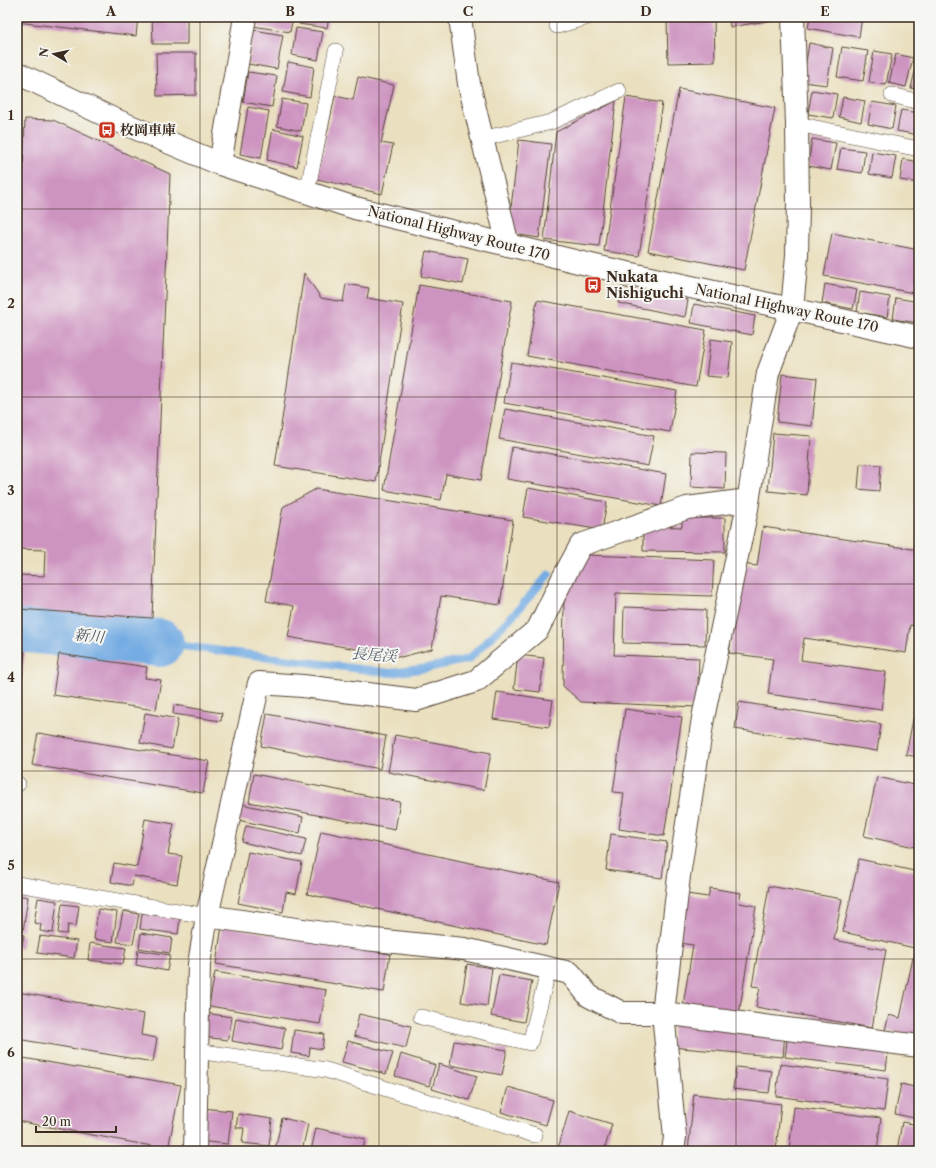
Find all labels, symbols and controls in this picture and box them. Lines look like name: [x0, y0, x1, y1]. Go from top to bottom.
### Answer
text: A: [105, 3, 117, 19]
text: B: [285, 3, 295, 19]
text: C: [463, 3, 473, 19]
text: D: [640, 3, 652, 19]
text: E: [820, 3, 830, 19]
north arrow: [34, 34, 74, 74]
text: N: [36, 46, 52, 58]
text: 1: [8, 107, 14, 123]
bus stop icon: 枚岡車庫: [97, 120, 117, 140]
place label: 枚岡車庫: [120, 121, 176, 139]
street label: National Highway Route 170: [366, 202, 552, 264]
place label: Nukata Nishiguchi: [606, 268, 684, 302]
bus stop icon: Nukata Nishiguchi: [583, 275, 603, 295]
street label: National Highway Route 170: [694, 280, 881, 336]
text: 2: [7, 295, 15, 311]
text: 3: [7, 482, 15, 498]
water label: 新川: [73, 624, 107, 647]
water label: 長尾渓: [351, 643, 399, 666]
text: 4: [7, 669, 15, 685]
text: 5: [7, 857, 15, 873]
text: 6: [7, 1044, 15, 1060]
scale bar: [36, 1108, 116, 1134]
text: 20 m: [42, 1114, 71, 1129]

